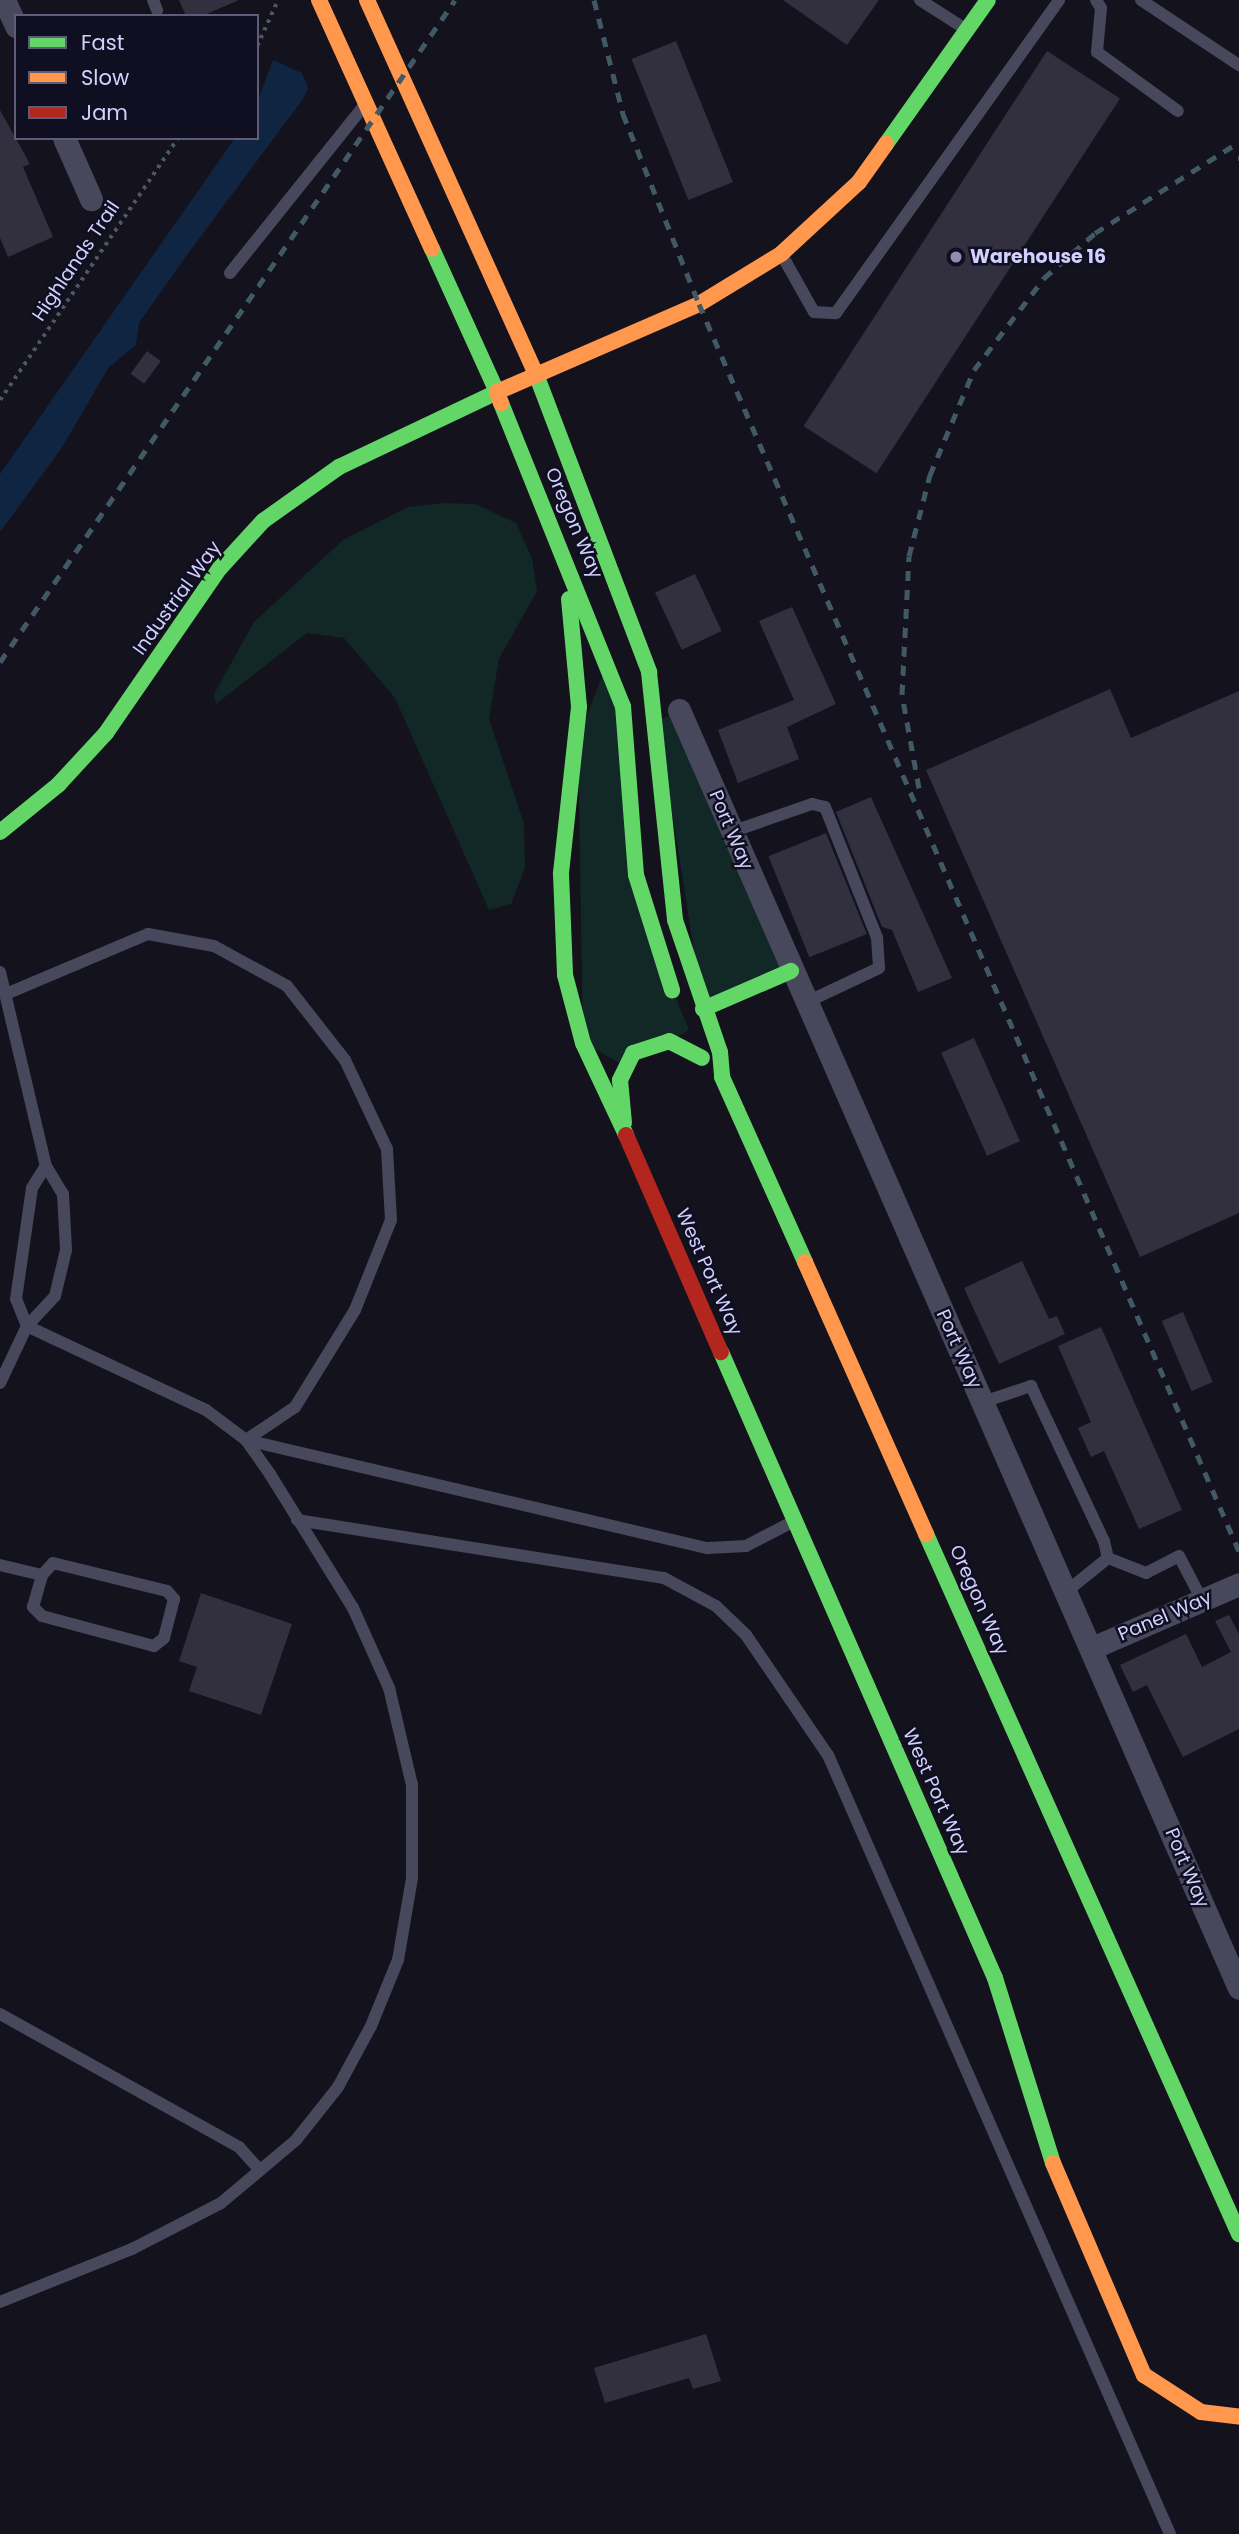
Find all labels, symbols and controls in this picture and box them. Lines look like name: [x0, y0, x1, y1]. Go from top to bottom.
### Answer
legend: [14, 14, 259, 140]
text: Fast: [81, 28, 124, 57]
text: Slow: [81, 63, 129, 92]
text: Jam: [81, 98, 128, 127]
street label: Highlands Trail: [27, 197, 125, 325]
place label: Warehouse 16: [970, 246, 1106, 268]
marker: Warehouse 16: [948, 249, 964, 265]
street label: Oregon Way: [540, 464, 608, 582]
street label: Industrial Way: [128, 537, 226, 659]
street label: Port Way: [704, 787, 758, 873]
street label: West Port Way: [671, 1205, 747, 1339]
street label: Port Way: [931, 1306, 987, 1392]
street label: Oregon Way: [945, 1541, 1013, 1659]
street label: Panel Way: [1115, 1586, 1215, 1646]
street label: West Port Way: [898, 1725, 974, 1859]
street label: Port Way: [1160, 1825, 1214, 1911]

